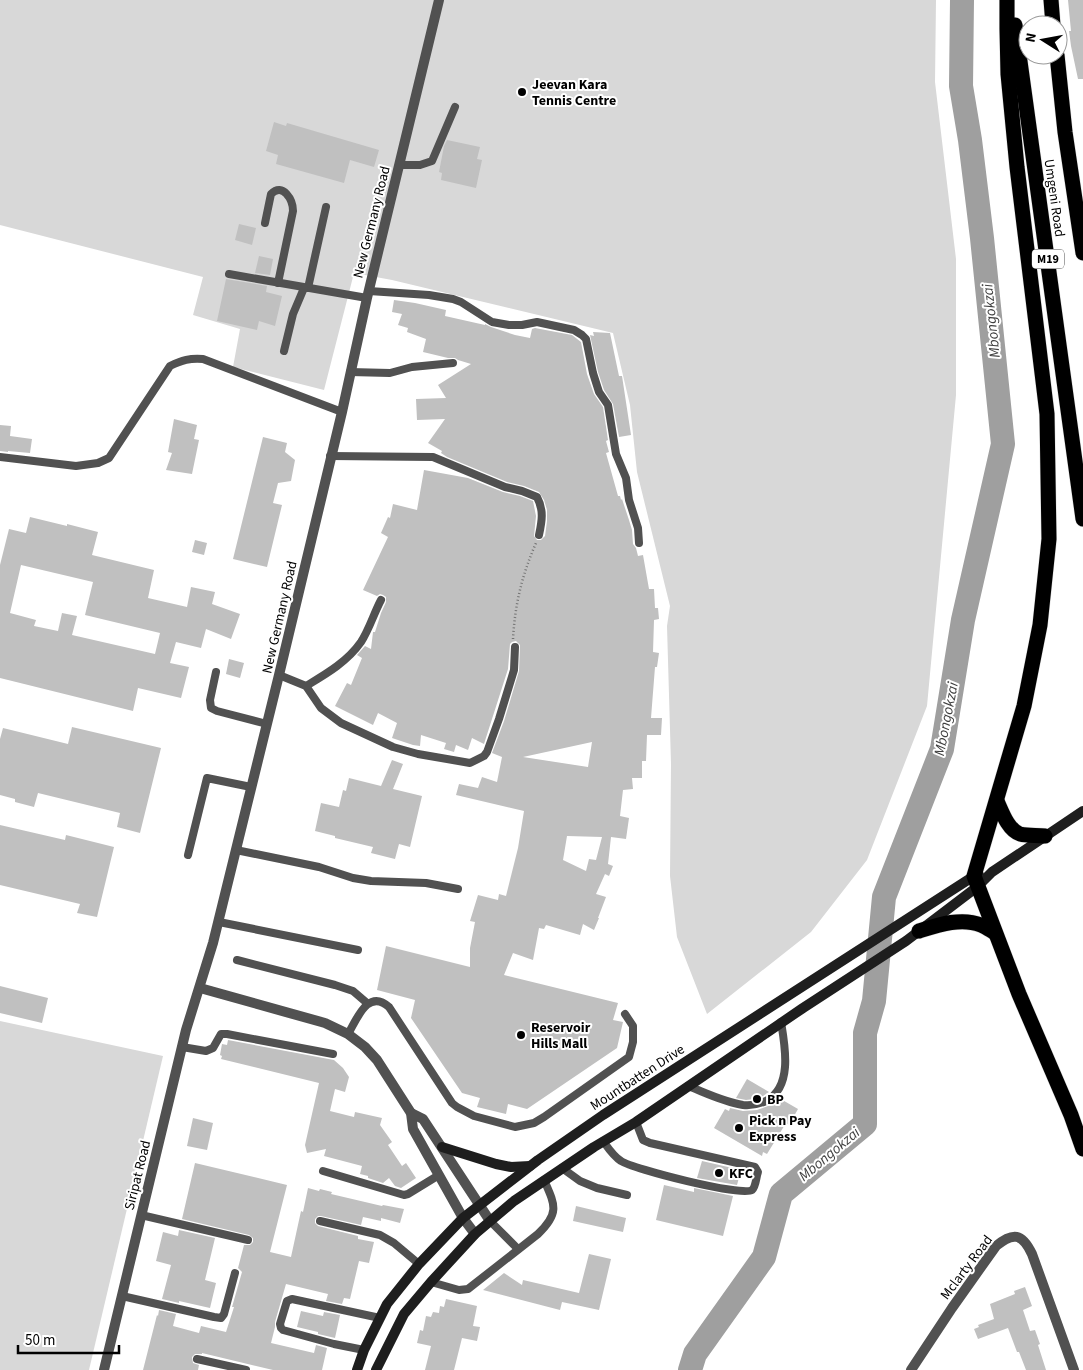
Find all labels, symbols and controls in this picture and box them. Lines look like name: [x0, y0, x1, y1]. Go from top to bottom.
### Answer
north arrow: [1018, 15, 1068, 65]
text: N: [1021, 31, 1042, 44]
place label: Jeevan Kara Tennis Centre: [532, 75, 616, 111]
marker: Jeevan Kara Tennis Centre: [516, 86, 528, 98]
street label: Umgeni Road: [1039, 158, 1069, 238]
street label: New Germany Road: [348, 164, 396, 280]
road number: M19: [1032, 250, 1064, 268]
water label: Mbongokzai: [977, 282, 1006, 359]
street label: New Germany Road: [257, 559, 303, 676]
water label: Mbongokzai: [929, 680, 964, 758]
place label: Reservoir Hills Mall: [531, 1018, 591, 1054]
marker: Reservoir Hills Mall: [515, 1029, 527, 1041]
street label: Mountbatten Drive: [586, 1040, 689, 1116]
place label: BP: [767, 1090, 784, 1110]
marker: BP: [751, 1093, 763, 1105]
place label: Pick n Pay Express: [749, 1111, 812, 1147]
marker: Pick n Pay Express: [733, 1122, 745, 1134]
water label: Mbongokzai: [794, 1122, 865, 1186]
street label: Siripat Road: [120, 1138, 156, 1212]
place label: KFC: [729, 1164, 753, 1184]
marker: KFC: [713, 1167, 725, 1179]
street label: Mclarty Road: [936, 1231, 998, 1304]
scale bar: [18, 1322, 119, 1354]
text: 50 m: [25, 1330, 55, 1351]

